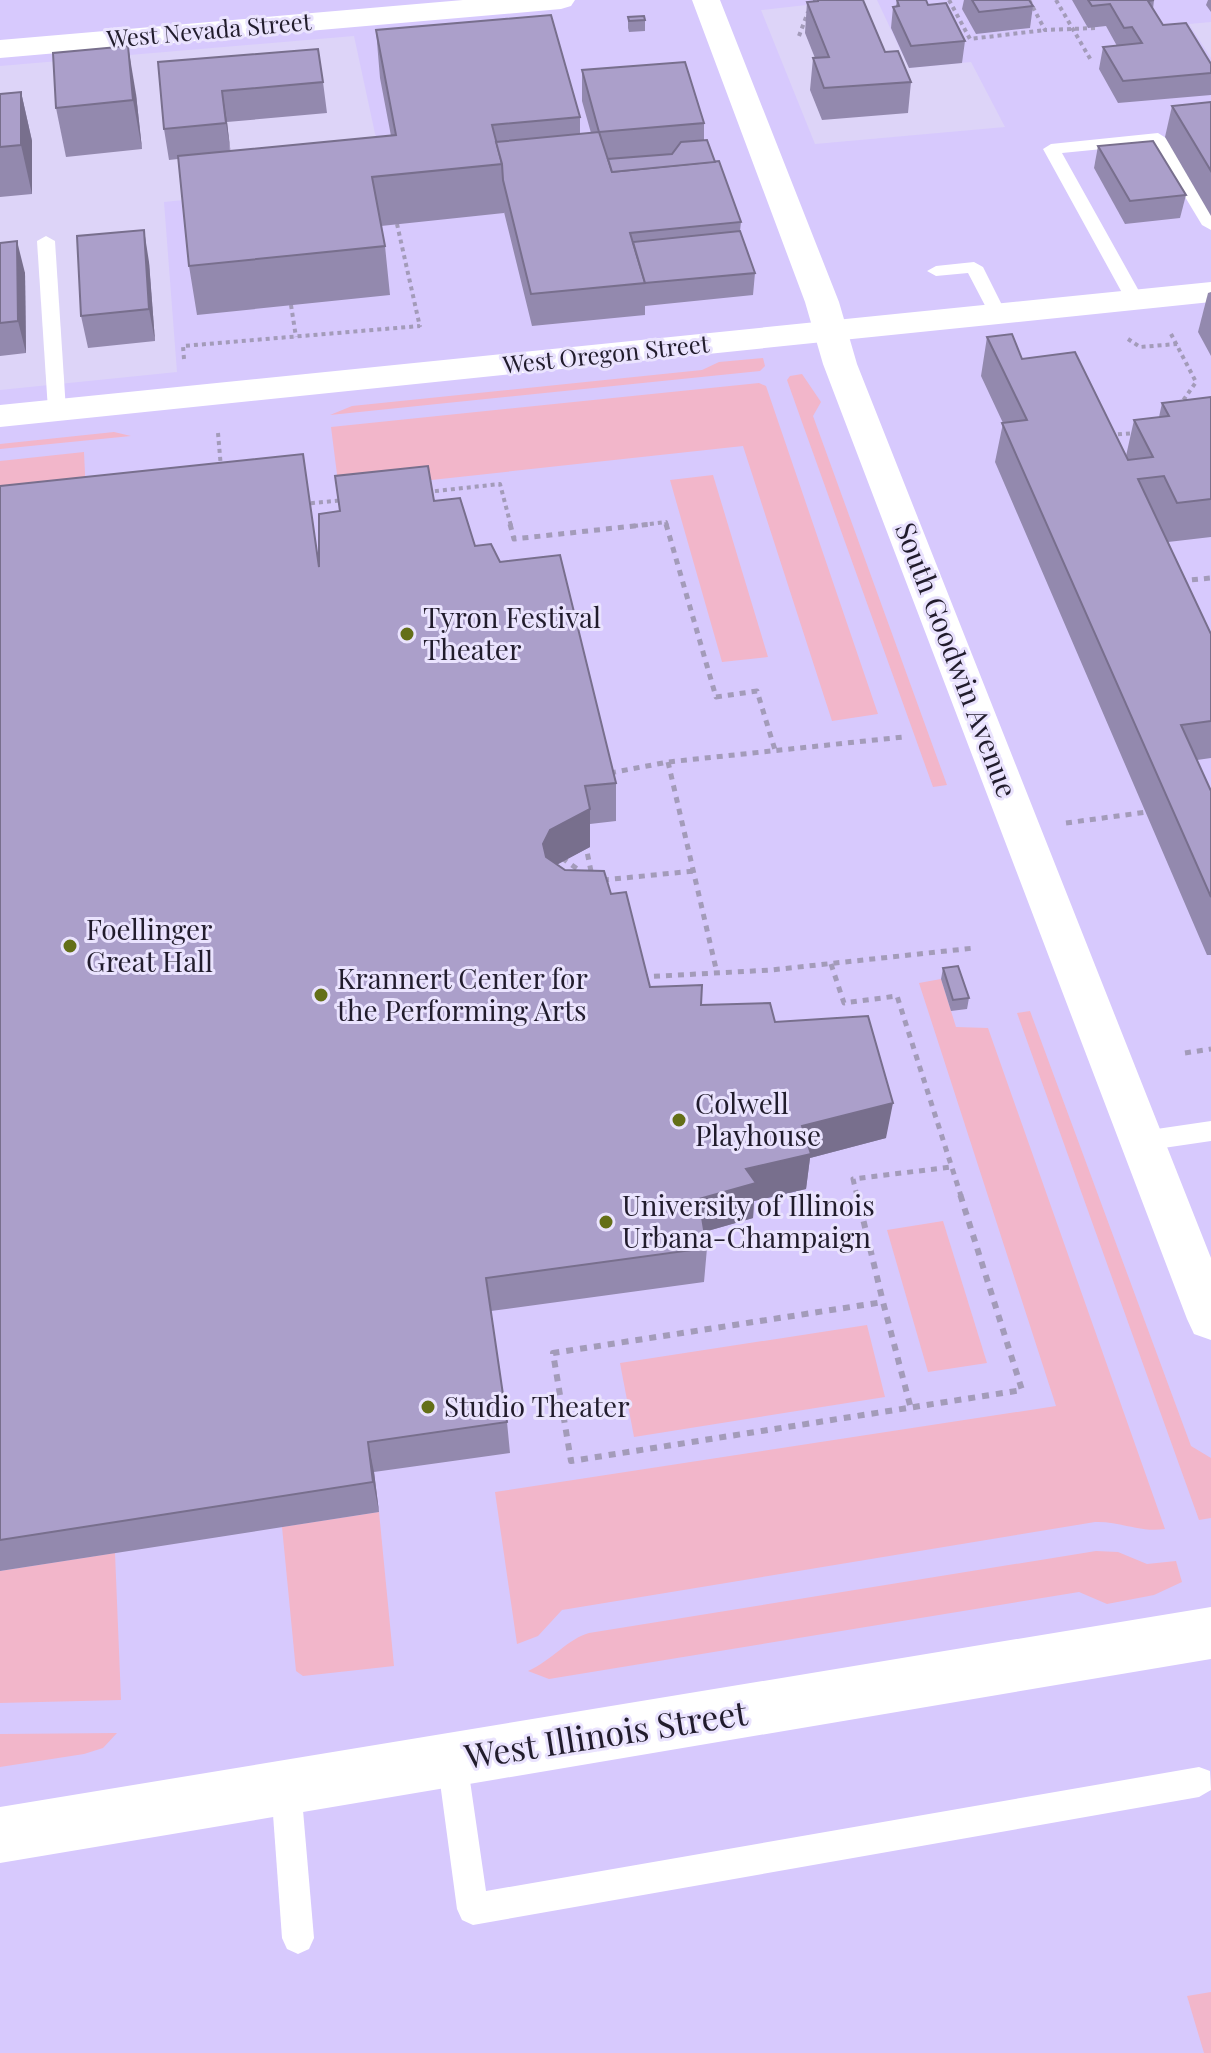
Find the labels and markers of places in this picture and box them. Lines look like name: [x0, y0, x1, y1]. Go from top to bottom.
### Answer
place label: Tyron Festival Theater: [423, 598, 601, 667]
marker: Tyron Festival Theater: [398, 625, 416, 643]
place label: Foellinger Great Hall: [86, 910, 213, 979]
marker: Foellinger Great Hall: [61, 937, 79, 955]
place label: Krannert Center for the Performing Arts: [337, 959, 588, 1028]
marker: Krannert Center for the Performing Arts: [312, 986, 330, 1004]
place label: Colwell Playhouse: [695, 1084, 821, 1153]
marker: Colwell Playhouse: [670, 1111, 688, 1129]
place label: University of Illinois Urbana-Champaign: [622, 1186, 875, 1255]
marker: University of Illinois Urbana-Champaign: [597, 1213, 615, 1231]
place label: Studio Theater: [444, 1387, 630, 1424]
marker: Studio Theater: [419, 1398, 437, 1416]

